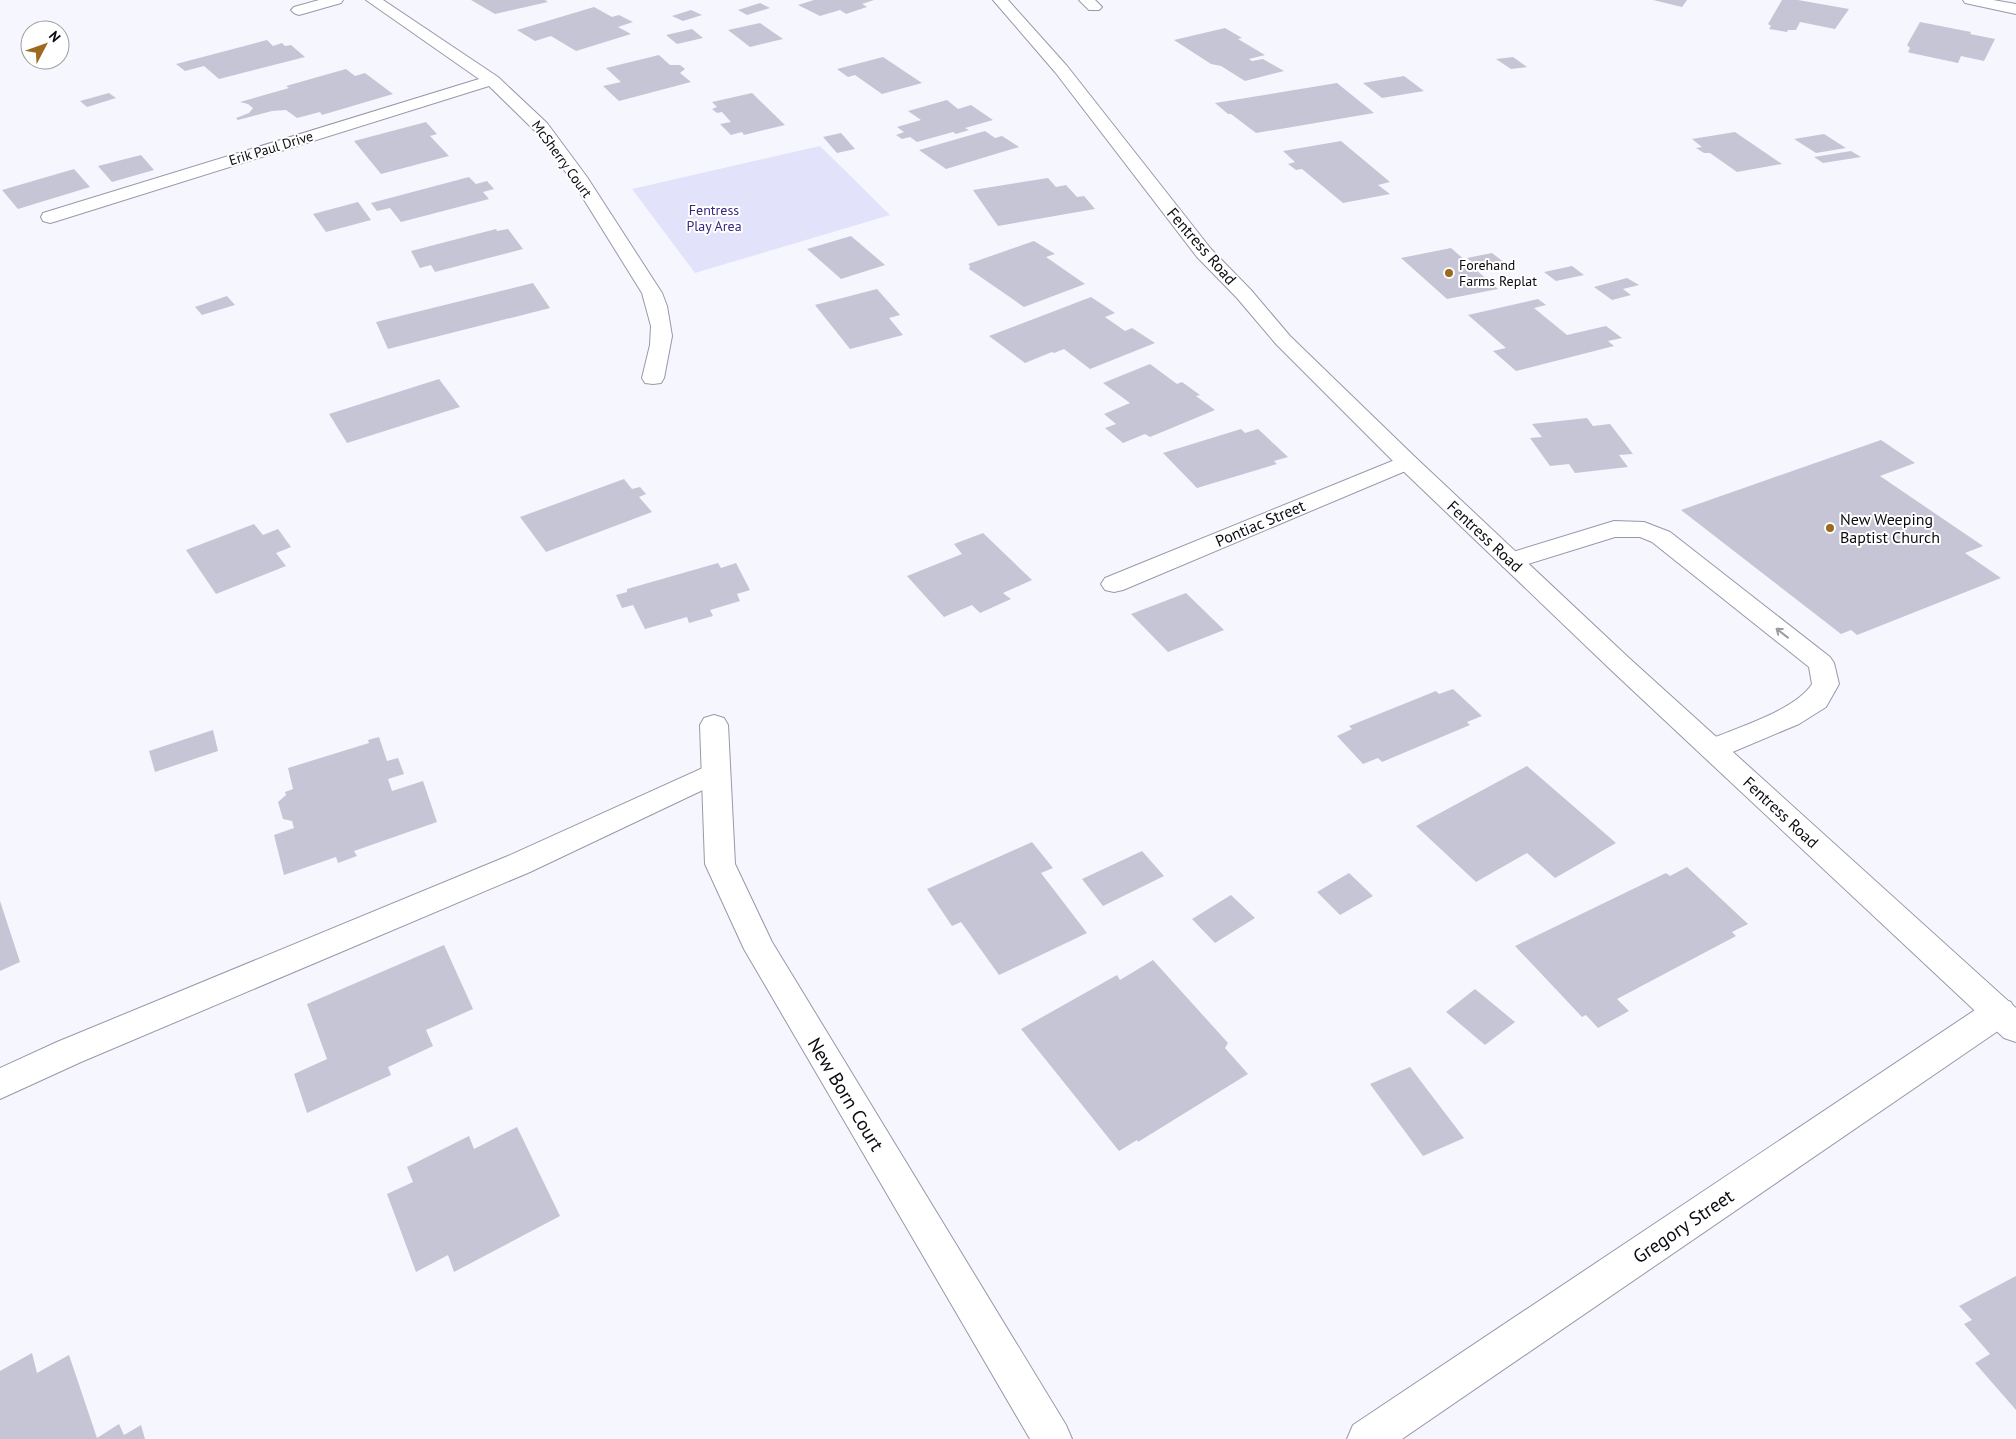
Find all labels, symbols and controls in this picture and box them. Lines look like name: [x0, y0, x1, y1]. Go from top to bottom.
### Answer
north arrow: [20, 20, 70, 70]
text: N: [45, 27, 65, 46]
street label: McSherry Court: [528, 117, 596, 201]
street label: Erik Paul Drive: [227, 127, 315, 169]
park label: Fentress Play Area: [686, 201, 742, 235]
street label: Fentress Road: [1163, 203, 1241, 289]
place label: Forehand Farms Replat: [1459, 256, 1537, 290]
marker: Forehand Farms Replat: [1443, 267, 1455, 279]
street label: Pontiac Street: [1212, 495, 1308, 551]
street label: Fentress Road: [1443, 496, 1527, 576]
place label: New Weeping Baptist Church: [1840, 509, 1940, 547]
marker: New Weeping Baptist Church: [1824, 522, 1836, 534]
one-way arrow: [1776, 627, 1789, 638]
street label: Fentress Road: [1739, 772, 1823, 852]
street label: New Born Court: [803, 1033, 890, 1156]
street label: Gregory Street: [1628, 1183, 1738, 1268]

